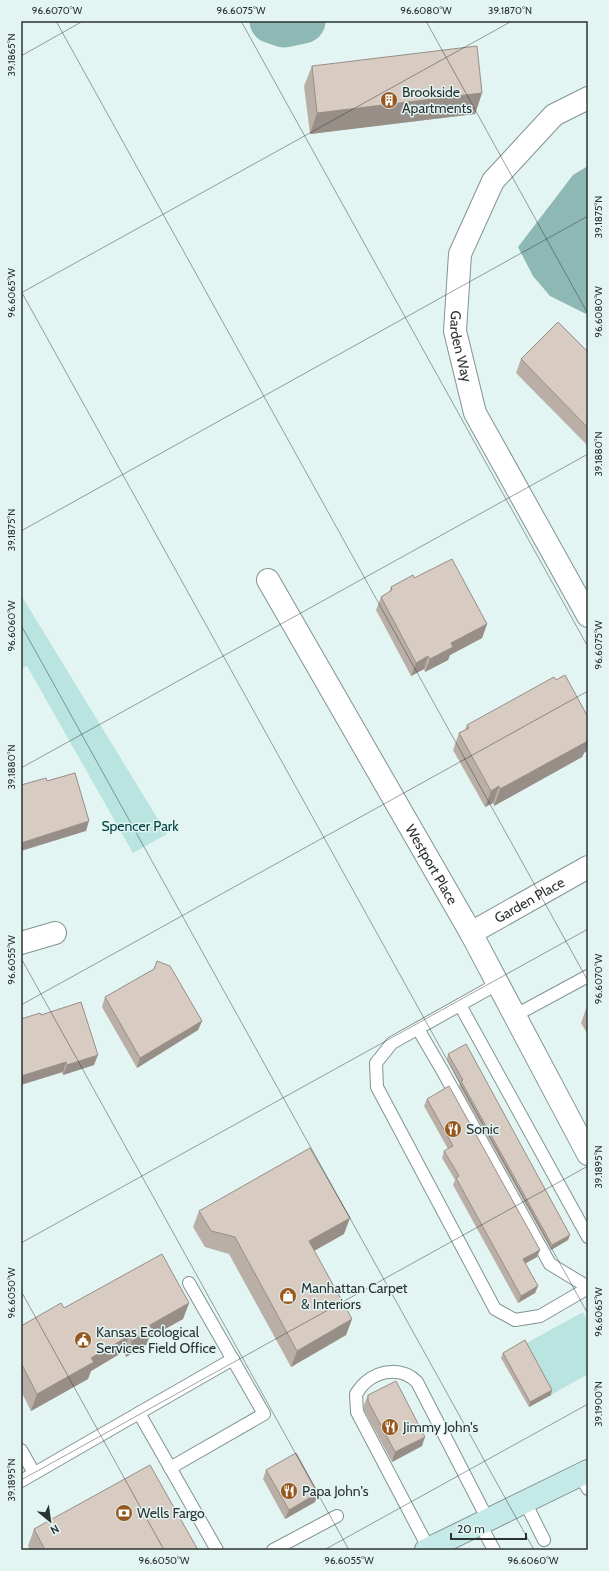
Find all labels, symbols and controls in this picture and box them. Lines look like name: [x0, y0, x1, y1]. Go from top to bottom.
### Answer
text: 96.6070°W: [32, 4, 83, 17]
text: 96.6075°W: [217, 4, 266, 17]
text: 96.6080°W: [400, 4, 452, 17]
text: 39.1870°N: [488, 4, 532, 17]
text: 39.1865°N: [5, 33, 18, 77]
place label: Brookside Apartments: [402, 83, 472, 117]
building icon: Brookside Apartments: [379, 90, 399, 110]
text: 39.1875°N: [592, 196, 605, 238]
text: 96.6065°W: [5, 268, 18, 318]
text: 96.6080°W: [592, 286, 605, 338]
street label: Garden Way: [446, 310, 476, 384]
text: 39.1880°N: [592, 431, 605, 477]
text: 39.1875°N: [5, 509, 18, 551]
text: 96.6060°W: [5, 600, 18, 652]
text: 96.6075°W: [592, 620, 605, 669]
text: 39.1880°N: [5, 744, 18, 790]
park label: Spencer Park: [101, 817, 179, 835]
street label: Westport Place: [401, 821, 462, 908]
street label: Garden Place: [491, 873, 568, 927]
text: 96.6055°W: [5, 935, 18, 985]
text: 96.6070°W: [592, 953, 605, 1004]
restaurant icon: Sonic: [443, 1119, 463, 1139]
place label: Sonic: [466, 1120, 499, 1138]
text: 39.1895°N: [592, 1145, 605, 1189]
text: 96.6050°W: [5, 1267, 18, 1318]
place label: Manhattan Carpet & Interiors: [301, 1279, 408, 1313]
shop icon: Manhattan Carpet & Interiors: [278, 1286, 298, 1306]
text: 96.6065°W: [592, 1287, 605, 1337]
place label: Kansas Ecological Services Field Office: [96, 1323, 216, 1357]
public building icon: Kansas Ecological Services Field Office: [73, 1330, 93, 1350]
text: 39.1900°N: [592, 1381, 605, 1427]
restaurant icon: Jimmy John's: [380, 1417, 400, 1437]
place label: Jimmy John's: [402, 1418, 478, 1436]
text: 39.1895°N: [5, 1458, 18, 1502]
restaurant icon: Papa John's: [279, 1481, 299, 1501]
place label: Papa John's: [302, 1482, 369, 1500]
north arrow: [30, 1501, 70, 1541]
bank icon: Wells Fargo: [114, 1503, 134, 1523]
place label: Wells Fargo: [137, 1504, 205, 1522]
scale bar: [451, 1515, 526, 1541]
text: 20 m: [457, 1521, 485, 1536]
text: N: [48, 1522, 62, 1538]
text: 96.6050°W: [139, 1554, 190, 1567]
text: 96.6055°W: [324, 1554, 374, 1567]
text: 96.6060°W: [507, 1554, 559, 1567]

